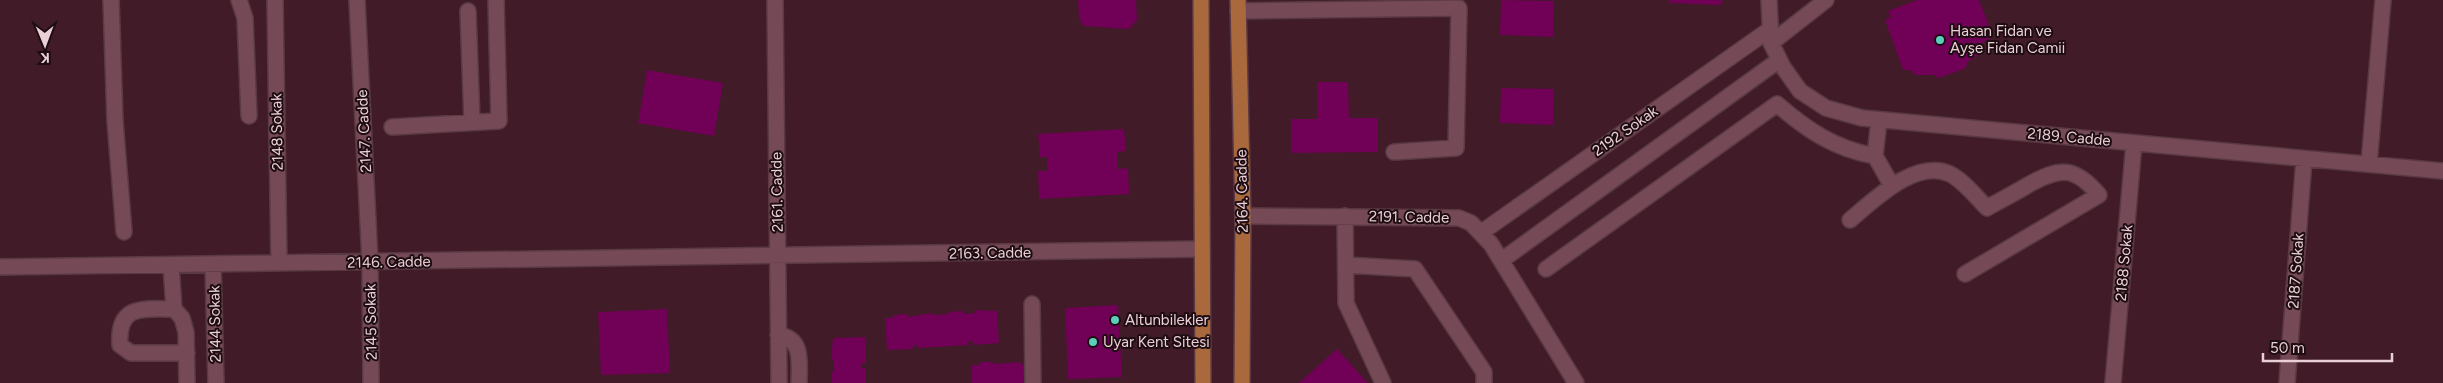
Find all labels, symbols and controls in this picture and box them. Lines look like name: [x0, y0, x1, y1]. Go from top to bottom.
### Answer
north arrow: [20, 20, 70, 70]
place label: Hasan Fidan ve Ayşe Fidan Camii: [1950, 22, 2065, 57]
marker: Hasan Fidan ve Ayşe Fidan Camii: [1934, 34, 1946, 46]
text: K: [40, 49, 50, 66]
street label: 2147. Cadde: [353, 89, 375, 173]
street label: 2148 Sokak: [267, 93, 287, 171]
street label: 2192 Sokak: [1589, 102, 1662, 160]
street label: 2189. Cadde: [2027, 124, 2111, 150]
street label: 2164. Cadde: [1232, 149, 1252, 233]
street label: 2161. Cadde: [767, 152, 787, 232]
street label: 2191. Cadde: [1369, 207, 1449, 227]
street label: 2188 Sokak: [2112, 223, 2136, 302]
street label: 2187 Sokak: [2284, 232, 2308, 309]
street label: 2163. Cadde: [949, 243, 1031, 263]
street label: 2146. Cadde: [347, 252, 431, 272]
street label: 2145 Sokak: [361, 283, 381, 360]
street label: 2144 Sokak: [205, 285, 225, 363]
place label: Altunbilekler: [1125, 311, 1208, 329]
marker: Altunbilekler: [1109, 314, 1121, 326]
scale bar: [2263, 330, 2392, 362]
place label: Uyar Kent Sitesi: [1103, 333, 1210, 351]
marker: Uyar Kent Sitesi: [1087, 336, 1099, 348]
text: 50 m: [2270, 339, 2305, 357]

